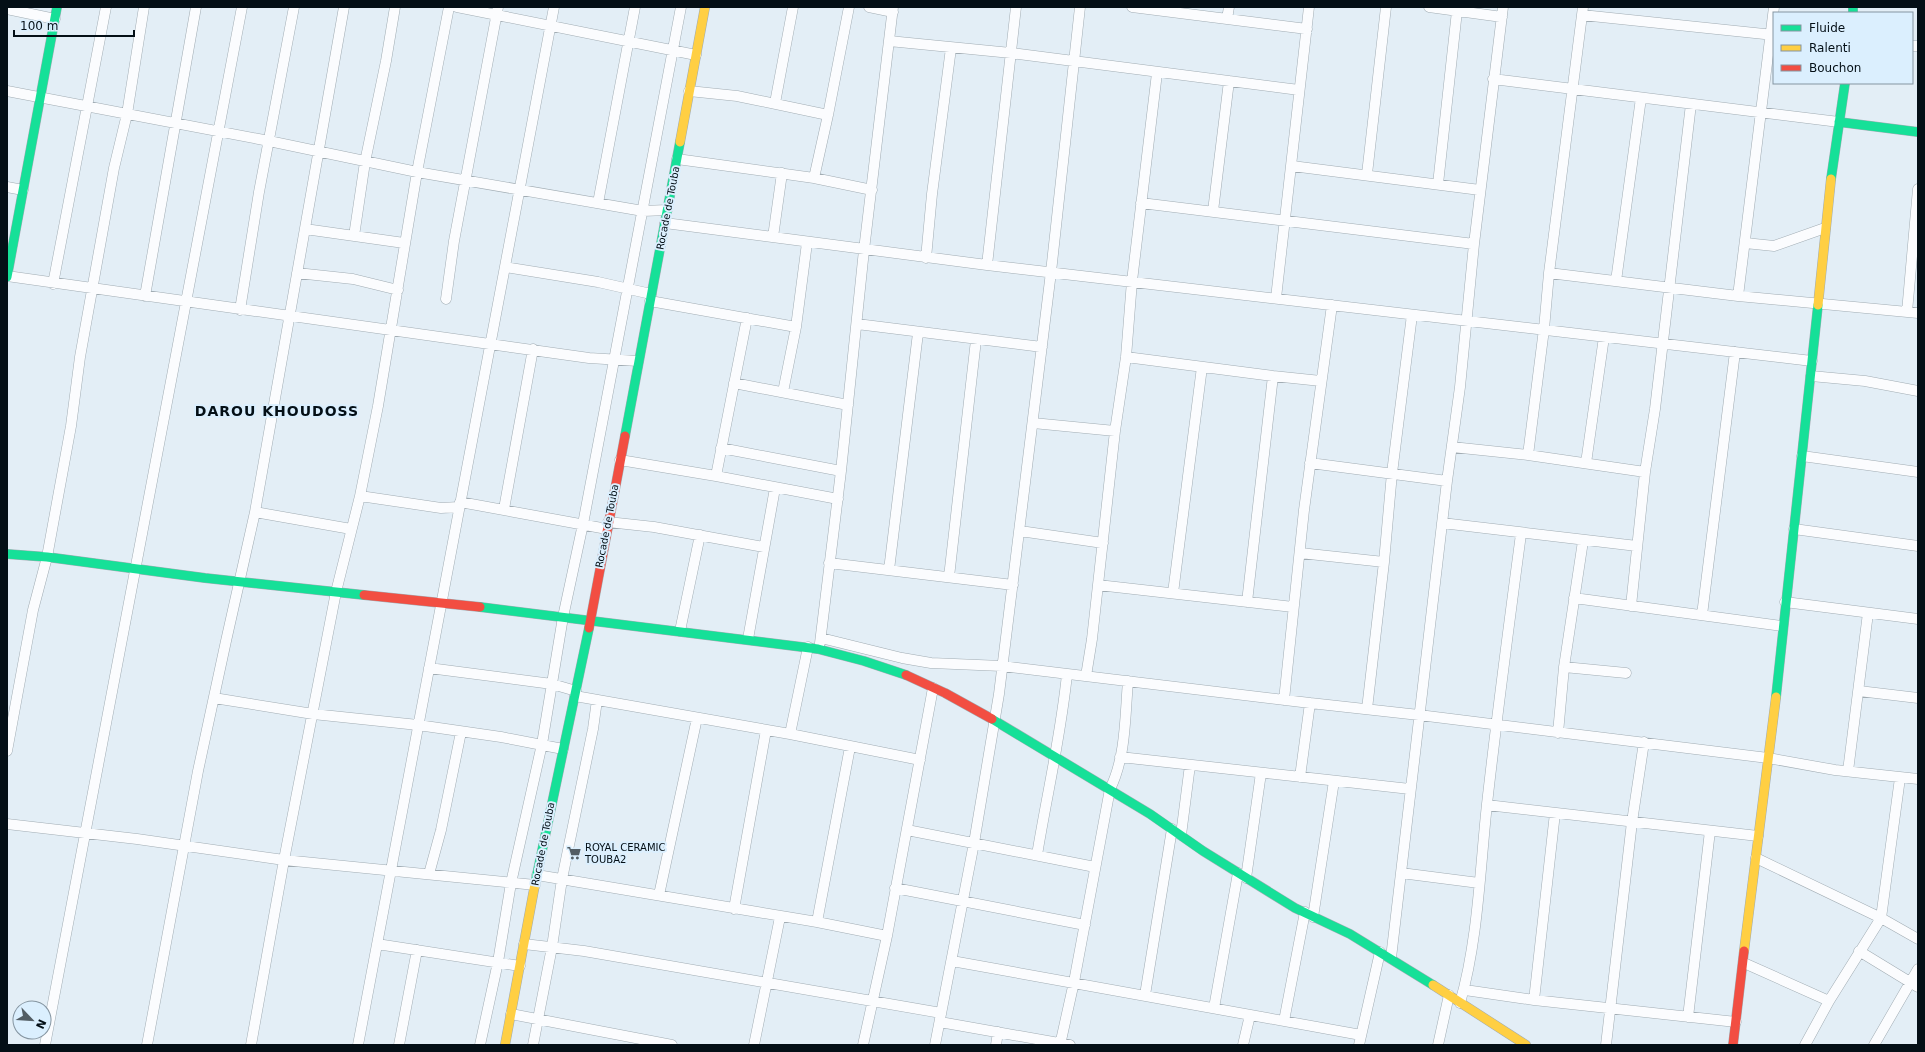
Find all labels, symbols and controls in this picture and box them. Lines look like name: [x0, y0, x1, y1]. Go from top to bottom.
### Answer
scale bar: [14, 12, 134, 38]
legend: [1773, 12, 1913, 84]
text: 100 m: [20, 19, 58, 33]
text: Fluide: [1809, 21, 1845, 35]
text: Ralenti: [1809, 41, 1851, 55]
text: Bouchon: [1809, 61, 1861, 75]
street label: Rocade de Touba: [654, 165, 682, 251]
district label: DAROU KHOUDOSS: [195, 403, 359, 419]
street label: Rocade de Touba: [593, 483, 621, 569]
street label: Rocade de Touba: [529, 801, 557, 887]
place label: ROYAL CERAMIC TOUBA2: [584, 842, 665, 865]
supermarket icon: ROYAL CERAMIC TOUBA2: [566, 845, 582, 861]
north arrow: [12, 1000, 52, 1040]
text: N: [33, 1017, 48, 1031]

